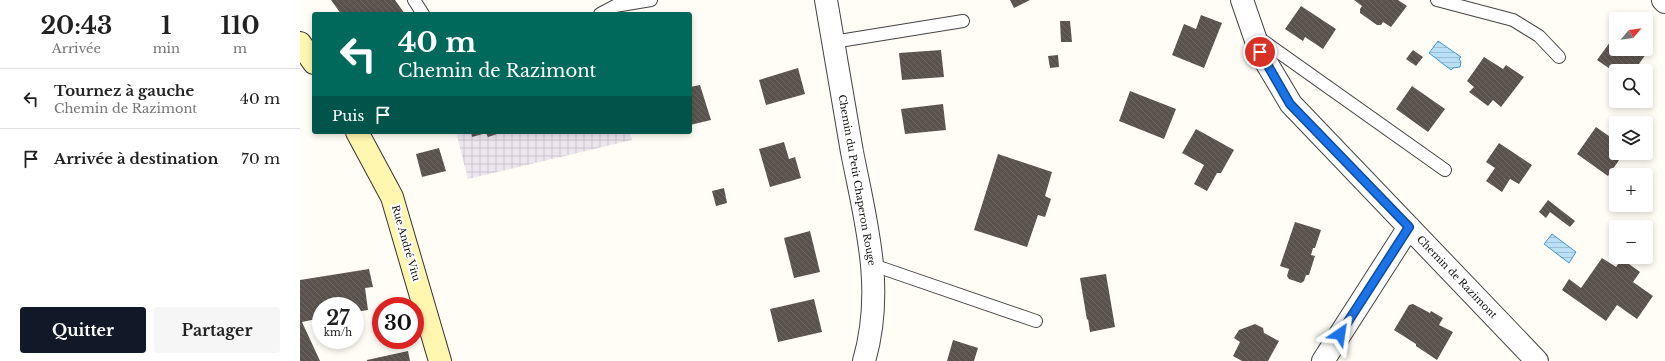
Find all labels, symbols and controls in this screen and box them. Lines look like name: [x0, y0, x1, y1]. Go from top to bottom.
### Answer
text: 20:43: [40, 11, 112, 40]
text: 1: [161, 11, 172, 40]
text: 110: [220, 11, 260, 40]
north arrow: [1609, 12, 1653, 56]
map controls: [1609, 12, 1653, 264]
text: 40 m: [398, 25, 476, 60]
icon: left: [332, 28, 384, 80]
pin: [1243, 35, 1277, 69]
text: Arrivée: [52, 40, 101, 57]
text: min: [153, 40, 180, 57]
text: m: [233, 40, 247, 57]
icon: arrive: [1249, 41, 1271, 63]
text: Chemin de Razimont: [398, 60, 596, 82]
button: search: [1609, 64, 1653, 108]
text: Tournez à gauche: [54, 81, 194, 100]
icon: left: [20, 88, 42, 110]
text: 40 m: [240, 89, 280, 108]
street label: Chemin du Petit Chaperon Rouge: [836, 93, 879, 267]
text: Chemin de Razimont: [54, 100, 197, 117]
icon: arrive: [372, 104, 394, 126]
text: Puis: [332, 106, 364, 125]
button: layers: [1609, 116, 1653, 160]
icon: arrive: [20, 148, 42, 170]
text: Arrivée à destination: [54, 149, 218, 168]
text: 70 m: [241, 149, 280, 168]
button: +: [1609, 168, 1653, 212]
street label: Rue André Vitu: [389, 203, 423, 283]
button: −: [1609, 220, 1653, 264]
street label: Chemin de Razimont: [1414, 233, 1500, 321]
speed limit sign: 30: [372, 297, 424, 349]
text: 27: [326, 306, 350, 330]
button: Quitter: [20, 307, 146, 353]
button: Partager: [154, 307, 280, 353]
position arrow: [1319, 313, 1361, 355]
text: km/h: [324, 326, 352, 339]

